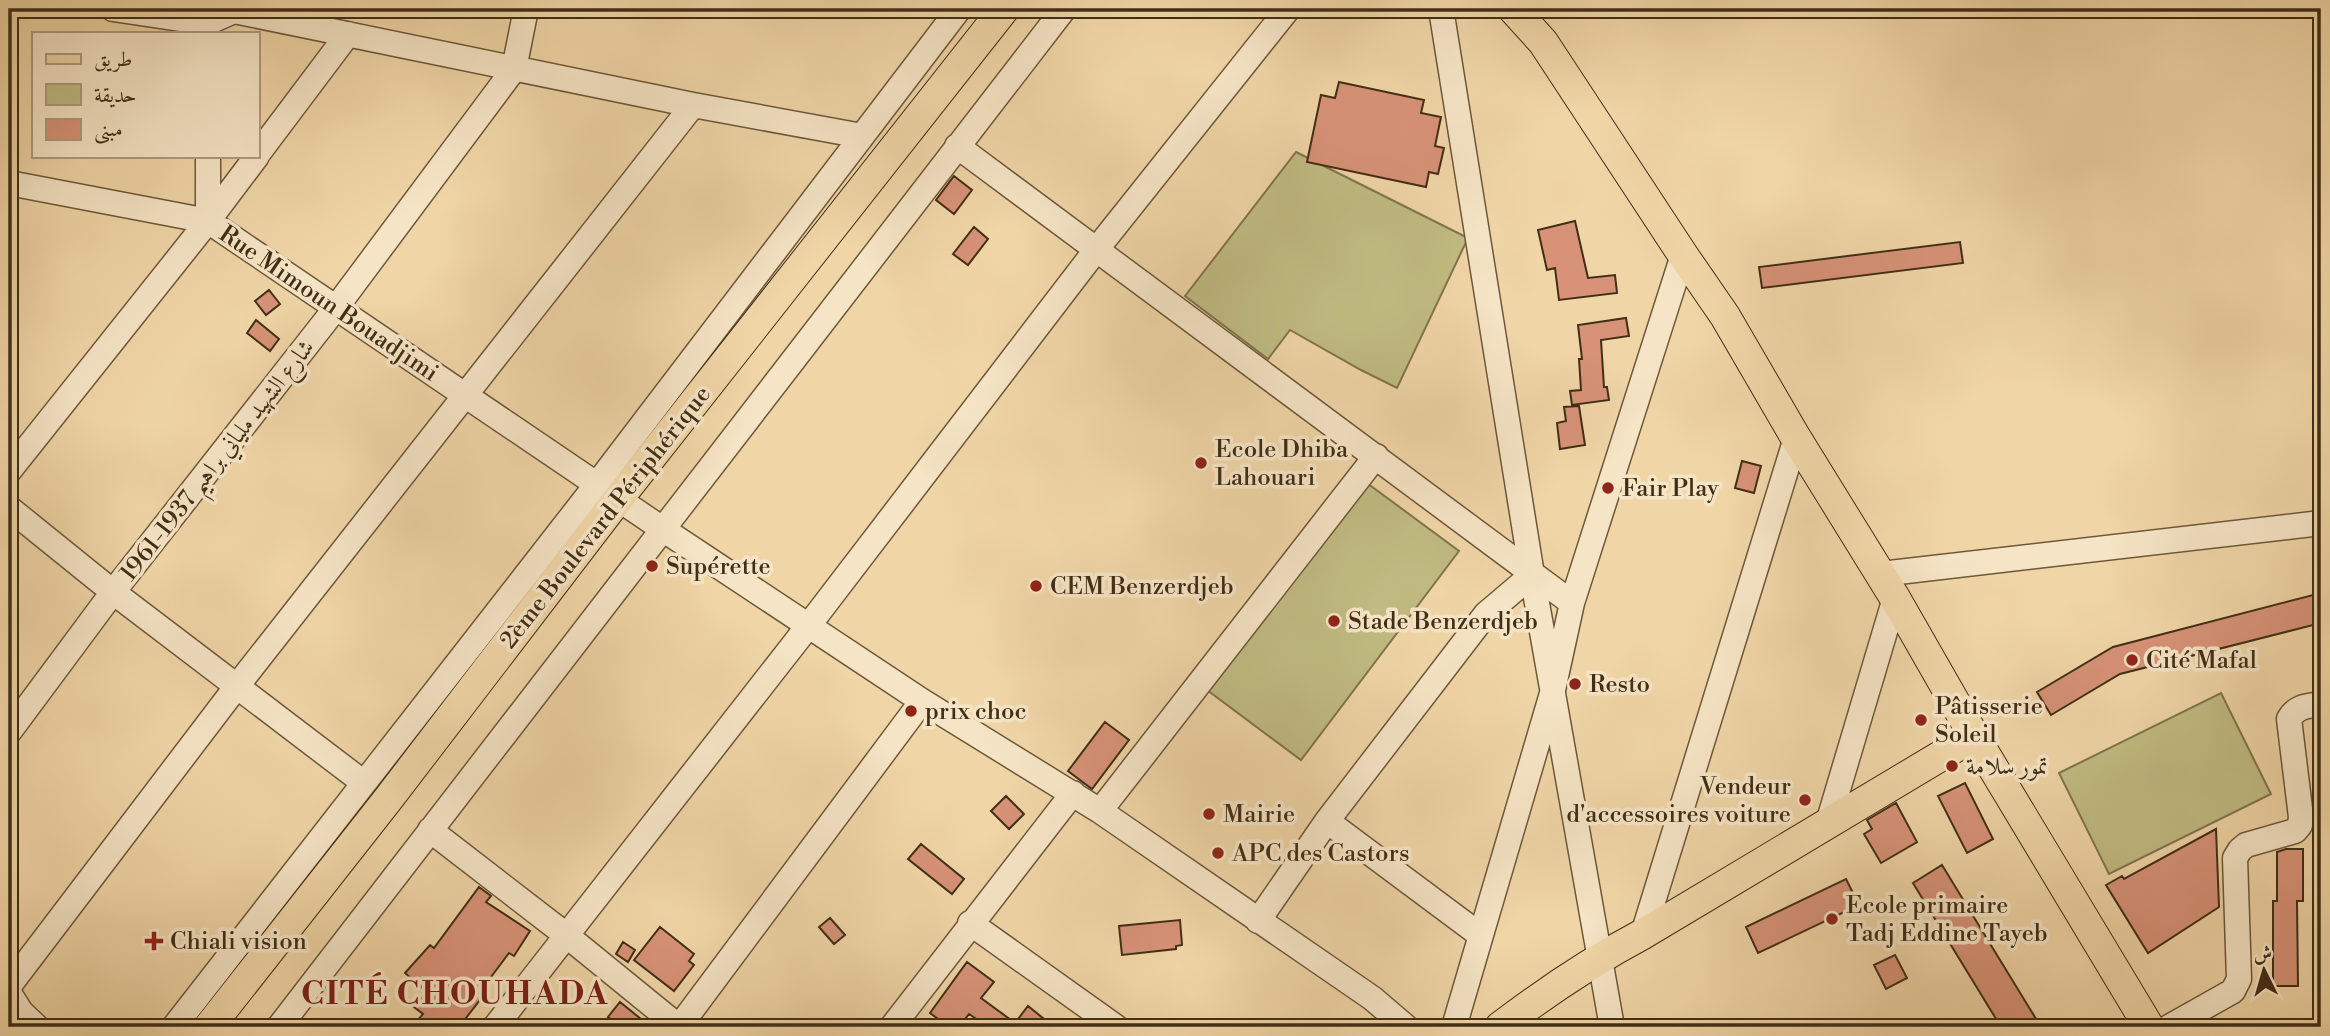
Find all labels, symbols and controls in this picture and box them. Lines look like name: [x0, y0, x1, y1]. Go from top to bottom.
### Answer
legend: [32, 32, 259, 158]
text: طريق: [94, 47, 132, 73]
text: حديقة: [94, 83, 137, 109]
text: مبنى: [94, 117, 123, 144]
street label: Rue Mimoun Bouadjimi: [213, 219, 444, 389]
street label: شارع الشهيد ملياني براهيم 1937-1961: [114, 334, 328, 592]
street label: 2ème Boulevard Périphérique: [494, 380, 718, 655]
place label: Ecole Dhiba Lahouari: [1215, 435, 1349, 493]
marker: Ecole Dhiba Lahouari: [1193, 455, 1209, 471]
place label: Fair Play: [1622, 474, 1719, 504]
marker: Fair Play: [1600, 480, 1616, 496]
place label: Supérette: [666, 552, 771, 582]
marker: Supérette: [644, 558, 660, 574]
place label: CEM Benzerdjeb: [1050, 572, 1234, 602]
marker: CEM Benzerdjeb: [1028, 578, 1044, 594]
place label: Stade Benzerdjeb: [1348, 607, 1538, 637]
marker: Stade Benzerdjeb: [1326, 613, 1342, 629]
place label: Cité Mafal: [2146, 646, 2257, 676]
marker: Cité Mafal: [2124, 652, 2140, 668]
place label: Resto: [1589, 670, 1650, 700]
marker: Resto: [1567, 676, 1583, 692]
place label: Pâtisserie Soleil: [1935, 692, 2043, 750]
place label: prix choc: [925, 697, 1027, 727]
marker: prix choc: [903, 703, 919, 719]
marker: Pâtisserie Soleil: [1913, 712, 1929, 728]
place label: تمور سلامة: [1966, 752, 2048, 782]
marker: تمور سلامة: [1944, 758, 1960, 774]
place label: Vendeur d'accessoires voiture: [1566, 772, 1791, 830]
marker: Vendeur d'accessoires voiture: [1797, 792, 1813, 808]
place label: Mairie: [1223, 800, 1295, 830]
marker: Mairie: [1201, 806, 1217, 822]
place label: APC des Castors: [1231, 839, 1409, 869]
marker: APC des Castors: [1210, 845, 1226, 861]
place label: Ecole primaire Tadj Eddine Tayeb: [1846, 891, 2048, 949]
marker: Ecole primaire Tadj Eddine Tayeb: [1824, 911, 1840, 927]
place label: Chiali vision: [170, 927, 307, 957]
marker: Chiali vision: [144, 931, 164, 951]
north arrow: [2228, 934, 2298, 1004]
text: ش: [2252, 941, 2273, 967]
district label: CITÉ CHOUHADA: [301, 972, 609, 1014]

